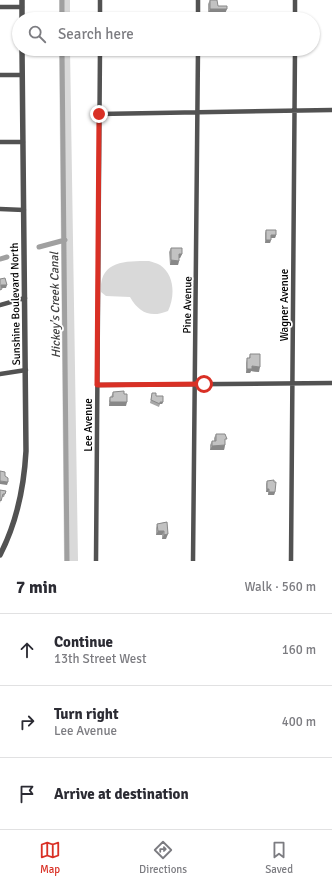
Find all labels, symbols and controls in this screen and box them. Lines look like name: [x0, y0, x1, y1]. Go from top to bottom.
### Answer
search box: [12, 12, 320, 56]
icon: search: [26, 23, 48, 45]
text: Search here: [58, 25, 134, 43]
route end: [90, 105, 108, 123]
street label: Sunshine Boulevard North: [8, 242, 23, 365]
water label: Hickey's Creek Canal: [47, 250, 64, 358]
street label: Wagner Avenue: [278, 269, 291, 341]
street label: Pine Avenue: [180, 276, 195, 334]
route start: [195, 375, 213, 393]
street label: Lee Avenue: [82, 398, 95, 452]
text: 7 min: [16, 577, 57, 598]
text: Walk · 560 m: [245, 579, 316, 595]
text: Continue: [54, 633, 113, 651]
icon: ahead: [16, 639, 38, 661]
text: 160 m: [282, 642, 316, 658]
text: 13th Street West: [54, 651, 147, 667]
text: Turn right: [54, 705, 119, 723]
icon: right: [16, 711, 38, 733]
text: 400 m: [282, 714, 316, 730]
text: Lee Avenue: [54, 723, 117, 739]
icon: arrive: [16, 783, 38, 805]
text: Arrive at destination: [54, 785, 189, 803]
tab: Map: [39, 839, 61, 876]
tab: Directions: [139, 839, 187, 876]
tab: Saved: [265, 839, 293, 876]

